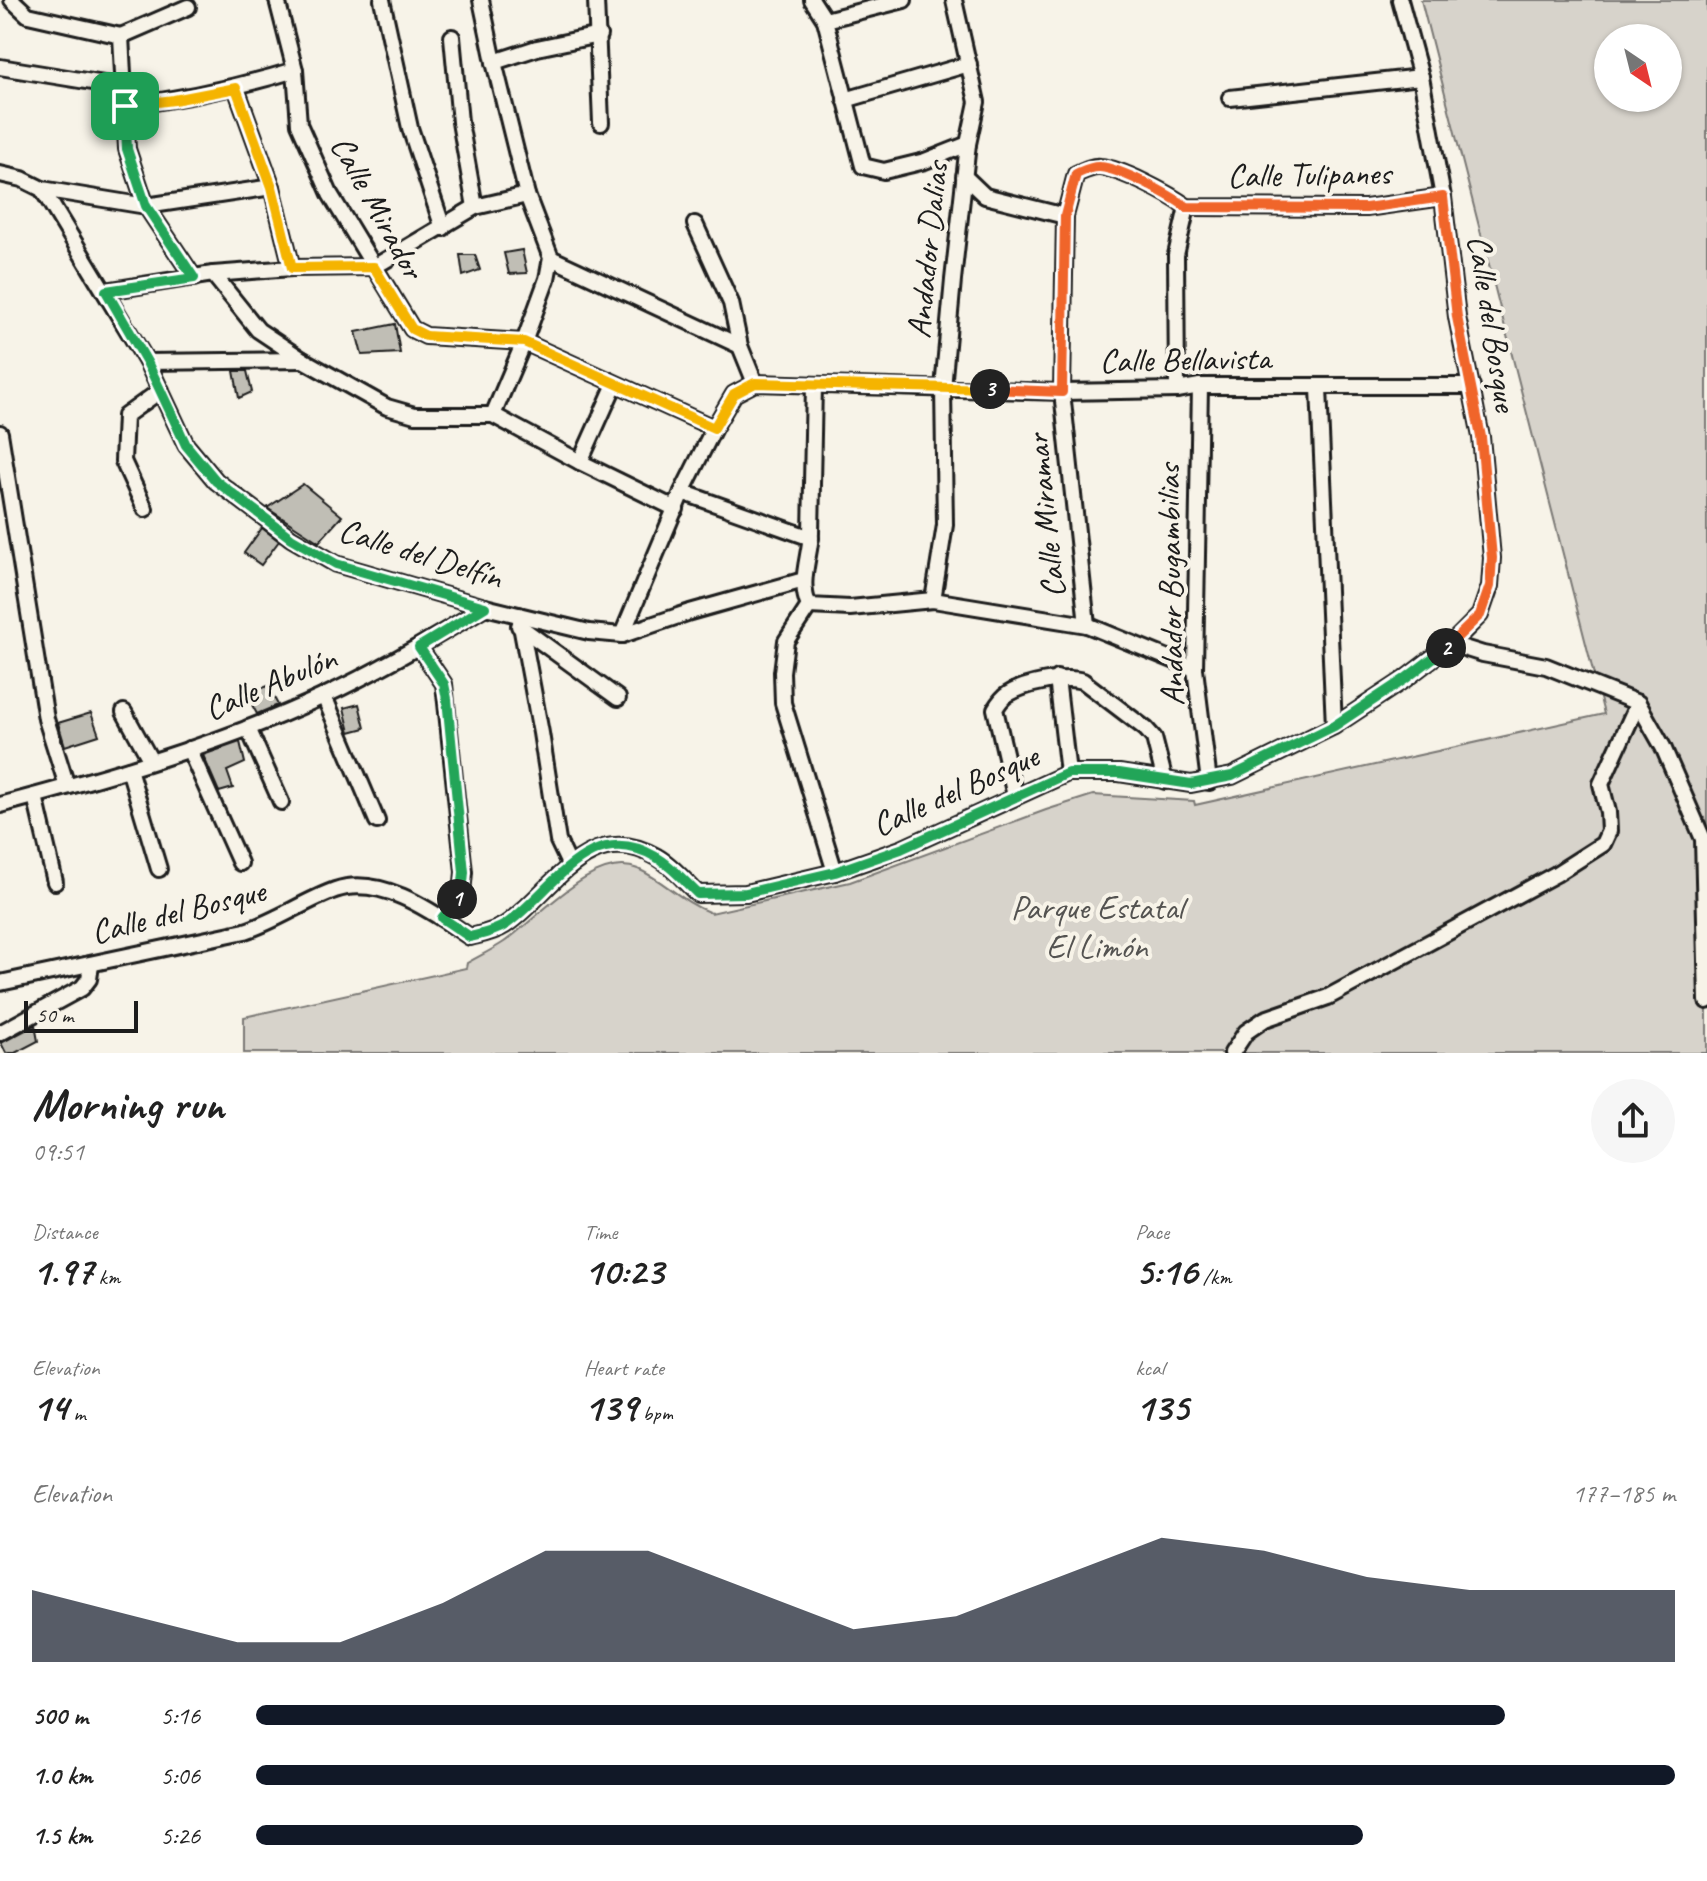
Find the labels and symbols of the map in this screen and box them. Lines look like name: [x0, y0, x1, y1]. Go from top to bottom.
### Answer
north arrow: [1594, 24, 1682, 112]
pin: [91, 72, 159, 140]
street label: Calle Mirador: [321, 128, 436, 289]
street label: Calle Tulipanes: [1227, 151, 1395, 197]
street label: Andador Dalias: [896, 156, 958, 340]
street label: Calle del Bosque: [1458, 232, 1528, 416]
street label: Calle Bellavista: [1099, 336, 1274, 382]
pin: 3: [970, 369, 1010, 409]
street label: Calle Miramar: [1015, 429, 1075, 600]
street label: Andador Bugambilias: [1146, 460, 1194, 706]
street label: Calle del Delfín: [334, 508, 509, 599]
pin: 2: [1426, 628, 1466, 668]
street label: Calle Abulón: [198, 635, 344, 730]
street label: Calle del Bosque: [865, 733, 1047, 846]
street label: Calle del Bosque: [87, 868, 271, 953]
pin: 1: [437, 879, 477, 919]
park label: Parque Estatal El Limón: [1011, 886, 1190, 968]
scale bar: [24, 997, 138, 1033]

